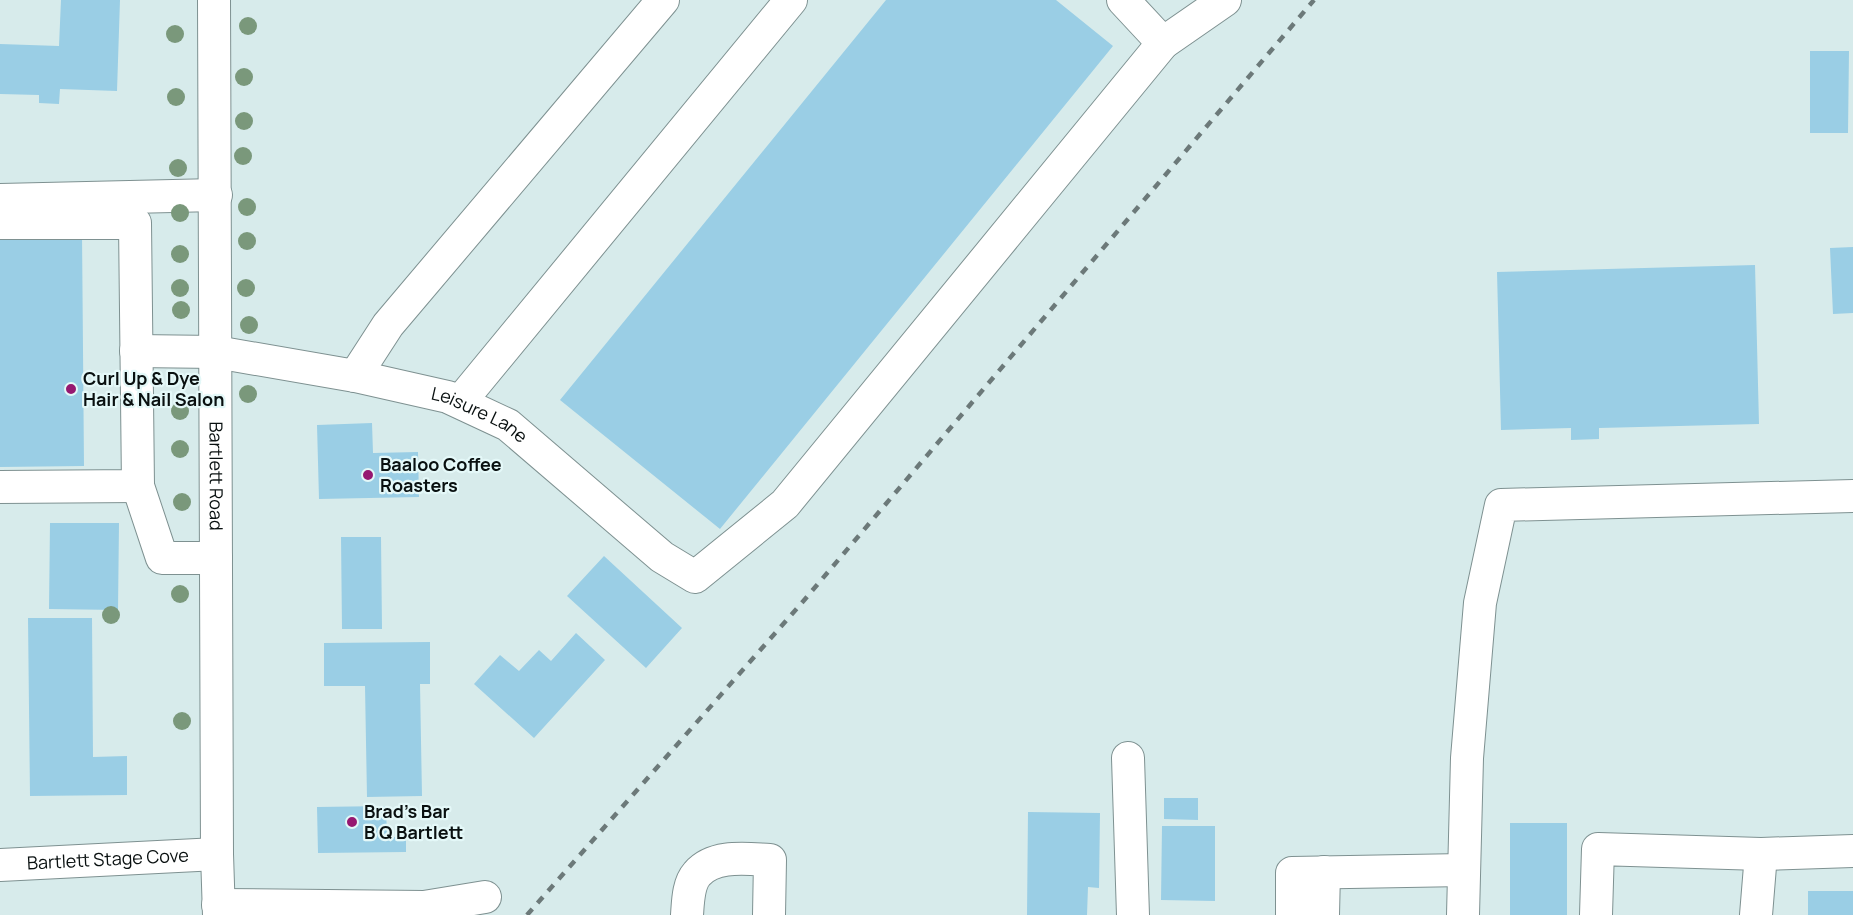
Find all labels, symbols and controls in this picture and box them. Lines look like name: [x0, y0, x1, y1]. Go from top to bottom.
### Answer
place label: Curl Up & Dye Hair & Nail Salon: [83, 366, 224, 411]
street label: Leisure Lane: [429, 381, 533, 448]
marker: Curl Up & Dye Hair & Nail Salon: [64, 382, 78, 396]
street label: Bartlett Road: [204, 421, 229, 531]
place label: Baaloo Coffee Roasters: [380, 452, 502, 497]
marker: Baaloo Coffee Roasters: [361, 468, 375, 482]
place label: Brad's Bar B Q Bartlett: [364, 799, 463, 844]
marker: Brad's Bar B Q Bartlett: [345, 815, 359, 829]
street label: Bartlett Stage Cove: [26, 842, 189, 875]

